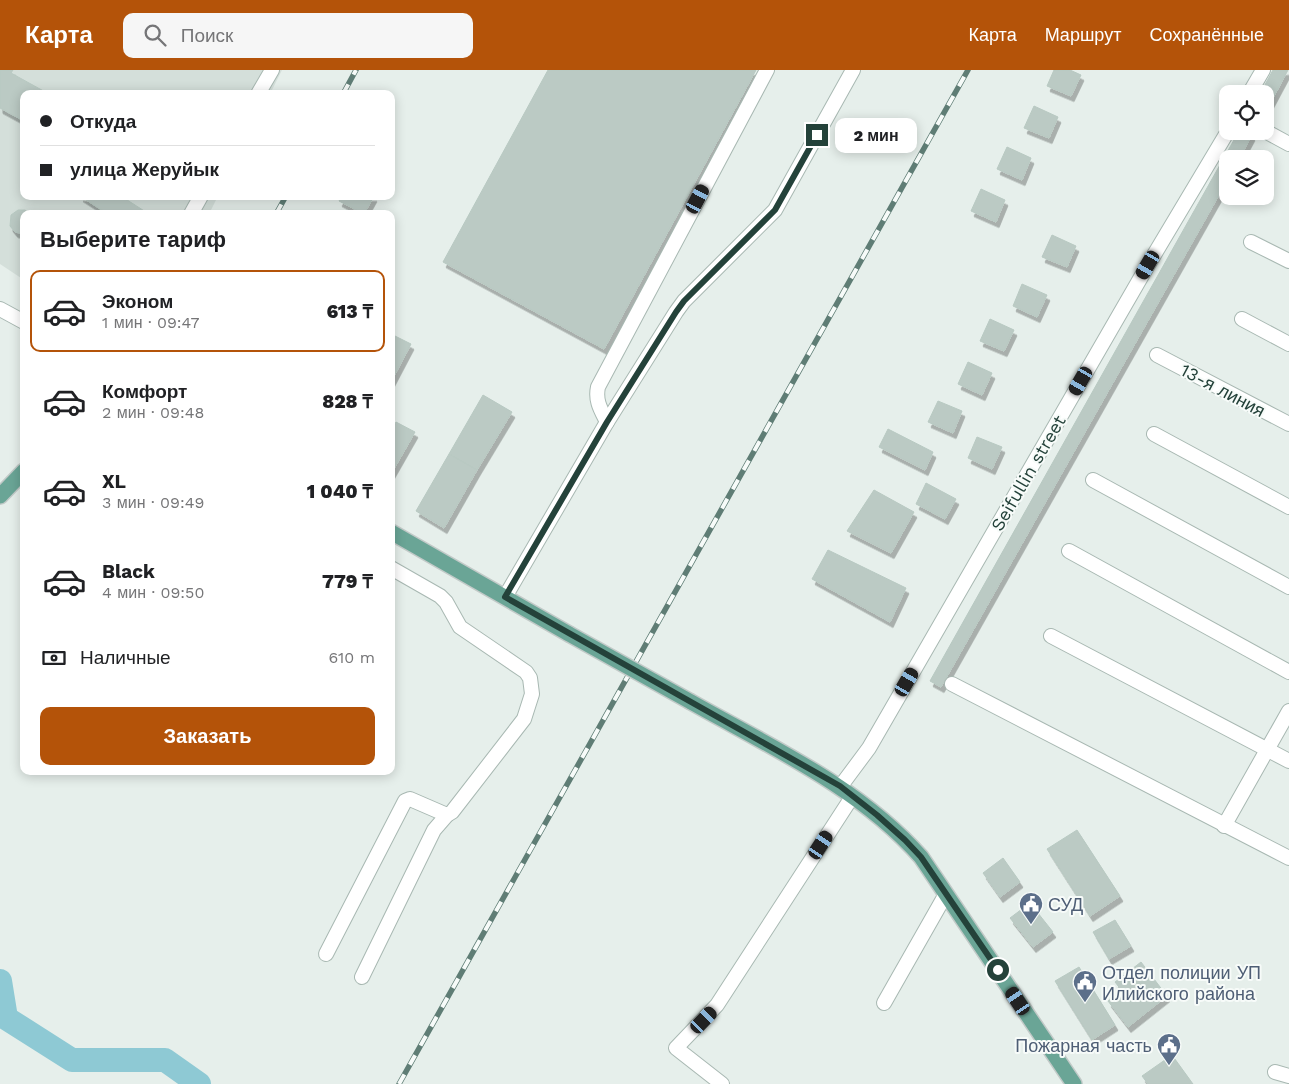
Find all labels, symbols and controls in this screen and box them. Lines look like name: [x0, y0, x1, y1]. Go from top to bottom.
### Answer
search box: [123, 13, 473, 58]
text: Карта: [25, 21, 93, 49]
icon: search: [141, 21, 169, 49]
text: Поиск: [181, 24, 233, 47]
text: Карта: [969, 24, 1017, 45]
text: Маршрут: [1045, 24, 1121, 45]
text: Сохранённые: [1149, 24, 1264, 45]
map controls: [1219, 85, 1274, 205]
button: locate: [1219, 85, 1274, 140]
text: Откуда: [70, 110, 136, 133]
callout: 2 мин: [834, 118, 917, 152]
route end: [806, 124, 828, 146]
text: 2 мин: [853, 126, 899, 145]
button: layers: [1219, 150, 1274, 205]
text: улица Жеруйык: [70, 158, 219, 181]
car: [684, 182, 711, 216]
text: Выберите тариф: [40, 227, 226, 252]
car: [1134, 248, 1161, 282]
icon: car: [42, 289, 87, 334]
text: Эконом: [102, 290, 173, 313]
text: 613 ₸: [326, 300, 373, 323]
text: 1 мин · 09:47: [102, 313, 200, 332]
street label: 13-я линия: [1177, 359, 1269, 421]
car: [1067, 364, 1094, 398]
icon: car: [42, 379, 87, 424]
text: Комфорт: [102, 380, 187, 403]
text: 828 ₸: [322, 390, 373, 413]
text: 2 мин · 09:48: [102, 403, 204, 422]
street label: Seifullin street: [986, 411, 1070, 535]
icon: car: [42, 469, 87, 514]
text: XL: [102, 470, 126, 493]
text: 1 040 ₸: [307, 480, 373, 503]
text: 3 мин · 09:49: [102, 493, 204, 512]
icon: car: [42, 559, 87, 604]
text: Black: [102, 560, 155, 583]
text: 779 ₸: [322, 570, 373, 593]
text: 4 мин · 09:50: [102, 583, 204, 602]
icon: cash: [40, 644, 68, 672]
text: Наличные: [80, 646, 171, 669]
text: 610 m: [328, 648, 375, 667]
car: [893, 665, 920, 699]
button: Заказать: [40, 707, 375, 765]
car: [806, 828, 835, 862]
public building icon: СУД: [1018, 891, 1044, 925]
place label: СУД: [1048, 894, 1083, 915]
route start: [987, 959, 1009, 981]
place label: Отдел полиции УП Илийского района: [1102, 962, 1261, 1004]
public building icon: Отдел полиции УП Илийского района: [1072, 969, 1098, 1003]
car: [1003, 984, 1032, 1018]
car: [688, 1004, 719, 1036]
public building icon: Пожарная часть: [1156, 1032, 1182, 1066]
place label: Пожарная часть: [1015, 1035, 1152, 1056]

